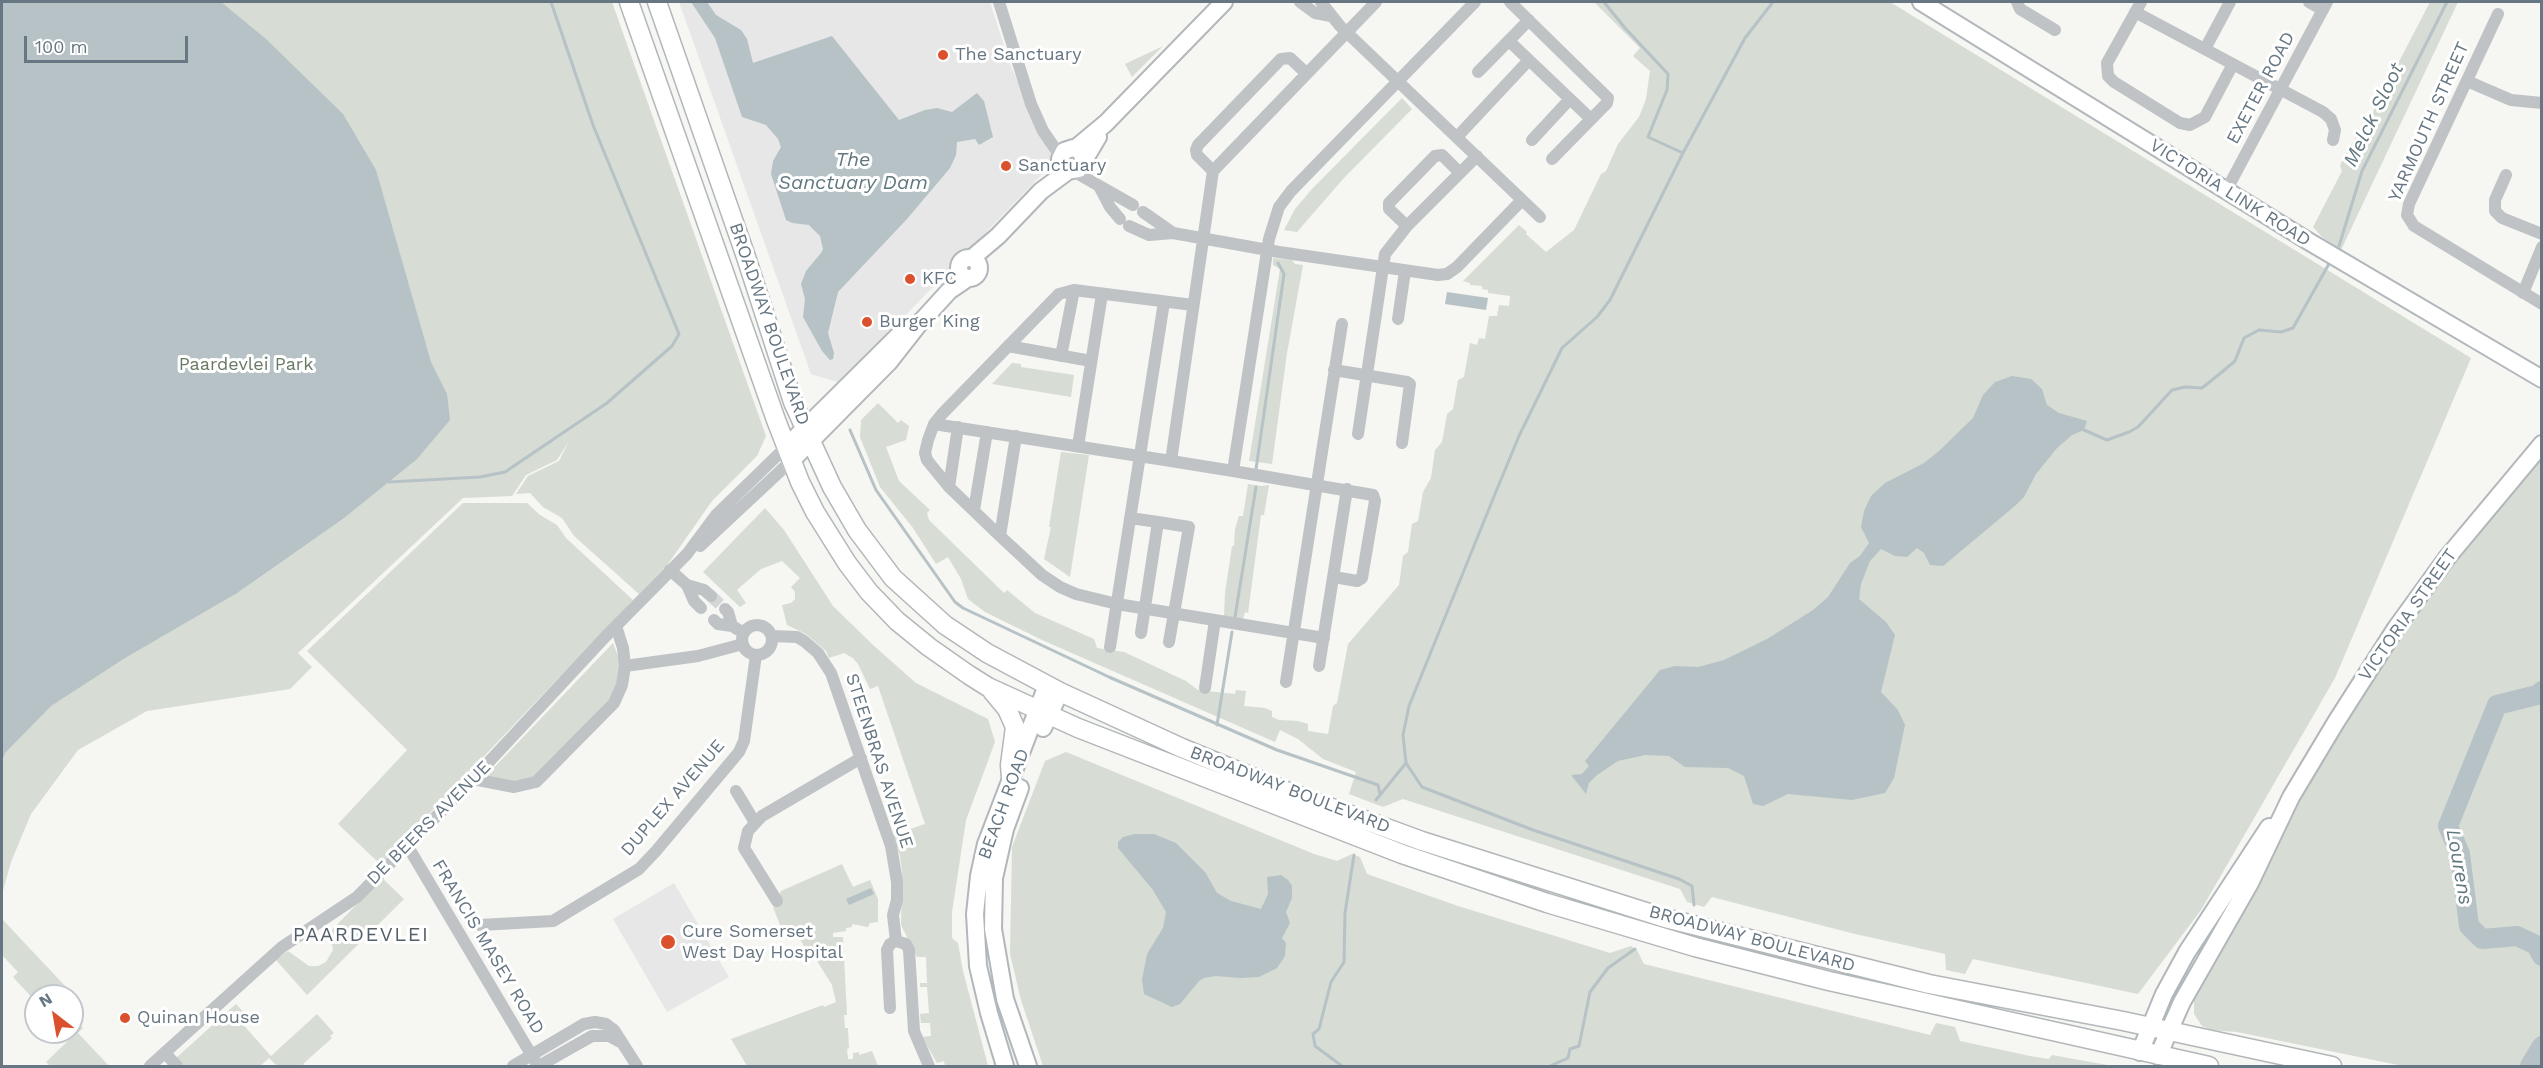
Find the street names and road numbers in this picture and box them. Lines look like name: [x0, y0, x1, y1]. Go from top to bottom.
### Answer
street label: EXETER ROAD: [2222, 28, 2300, 148]
street label: YARMOUTH STREET: [2384, 39, 2474, 205]
street label: VICTORIA LINK ROAD: [2146, 135, 2314, 251]
street label: BROADWAY BOULEVARD: [724, 220, 814, 428]
street label: VICTORIA STREET: [2354, 545, 2462, 685]
street label: STEENBRAS AVENUE: [841, 671, 917, 851]
street label: DUPLEX AVENUE: [617, 735, 729, 861]
street label: BROADWAY BOULEVARD: [1187, 742, 1393, 838]
street label: BEACH ROAD: [974, 746, 1034, 862]
street label: DE BEERS AVENUE: [363, 757, 495, 889]
street label: FRANCIS MASEY ROAD: [427, 856, 549, 1038]
street label: BROADWAY BOULEVARD: [1646, 901, 1858, 977]

